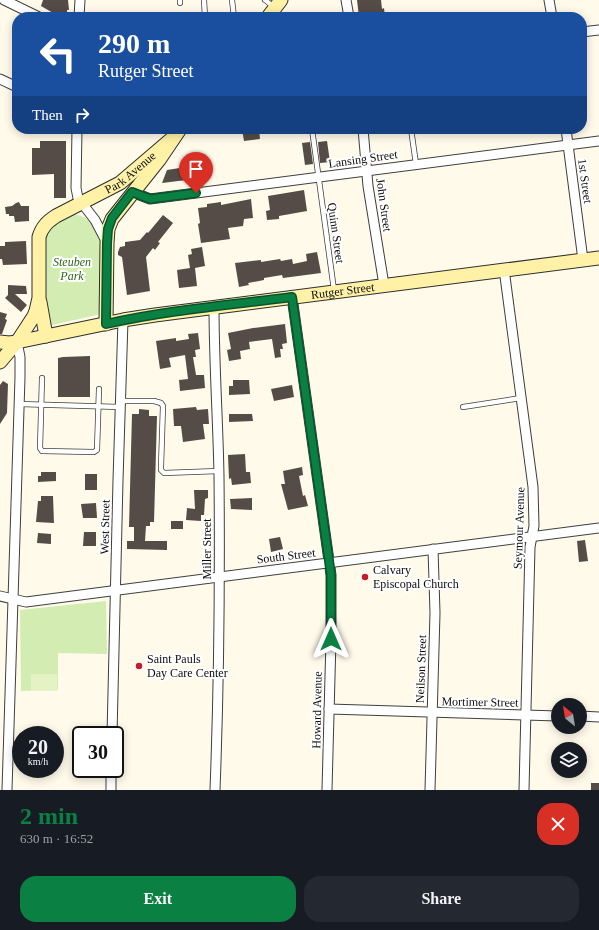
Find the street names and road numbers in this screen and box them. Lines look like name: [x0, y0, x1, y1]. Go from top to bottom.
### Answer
street label: Lansing Street: [328, 147, 399, 171]
street label: Park Avenue: [102, 149, 159, 197]
street label: 1st Street: [575, 158, 595, 205]
street label: John Street: [373, 177, 395, 233]
street label: Quinn Street: [325, 202, 347, 265]
street label: Rutger Street: [310, 280, 376, 302]
street label: Seymour Avenue: [511, 487, 527, 569]
street label: West Street: [98, 499, 112, 554]
street label: Miller Street: [200, 518, 214, 579]
street label: South Street: [256, 545, 317, 567]
street label: Neilson Street: [413, 634, 429, 703]
street label: Howard Avenue: [309, 671, 325, 749]
street label: Mortimer Street: [441, 694, 519, 710]

